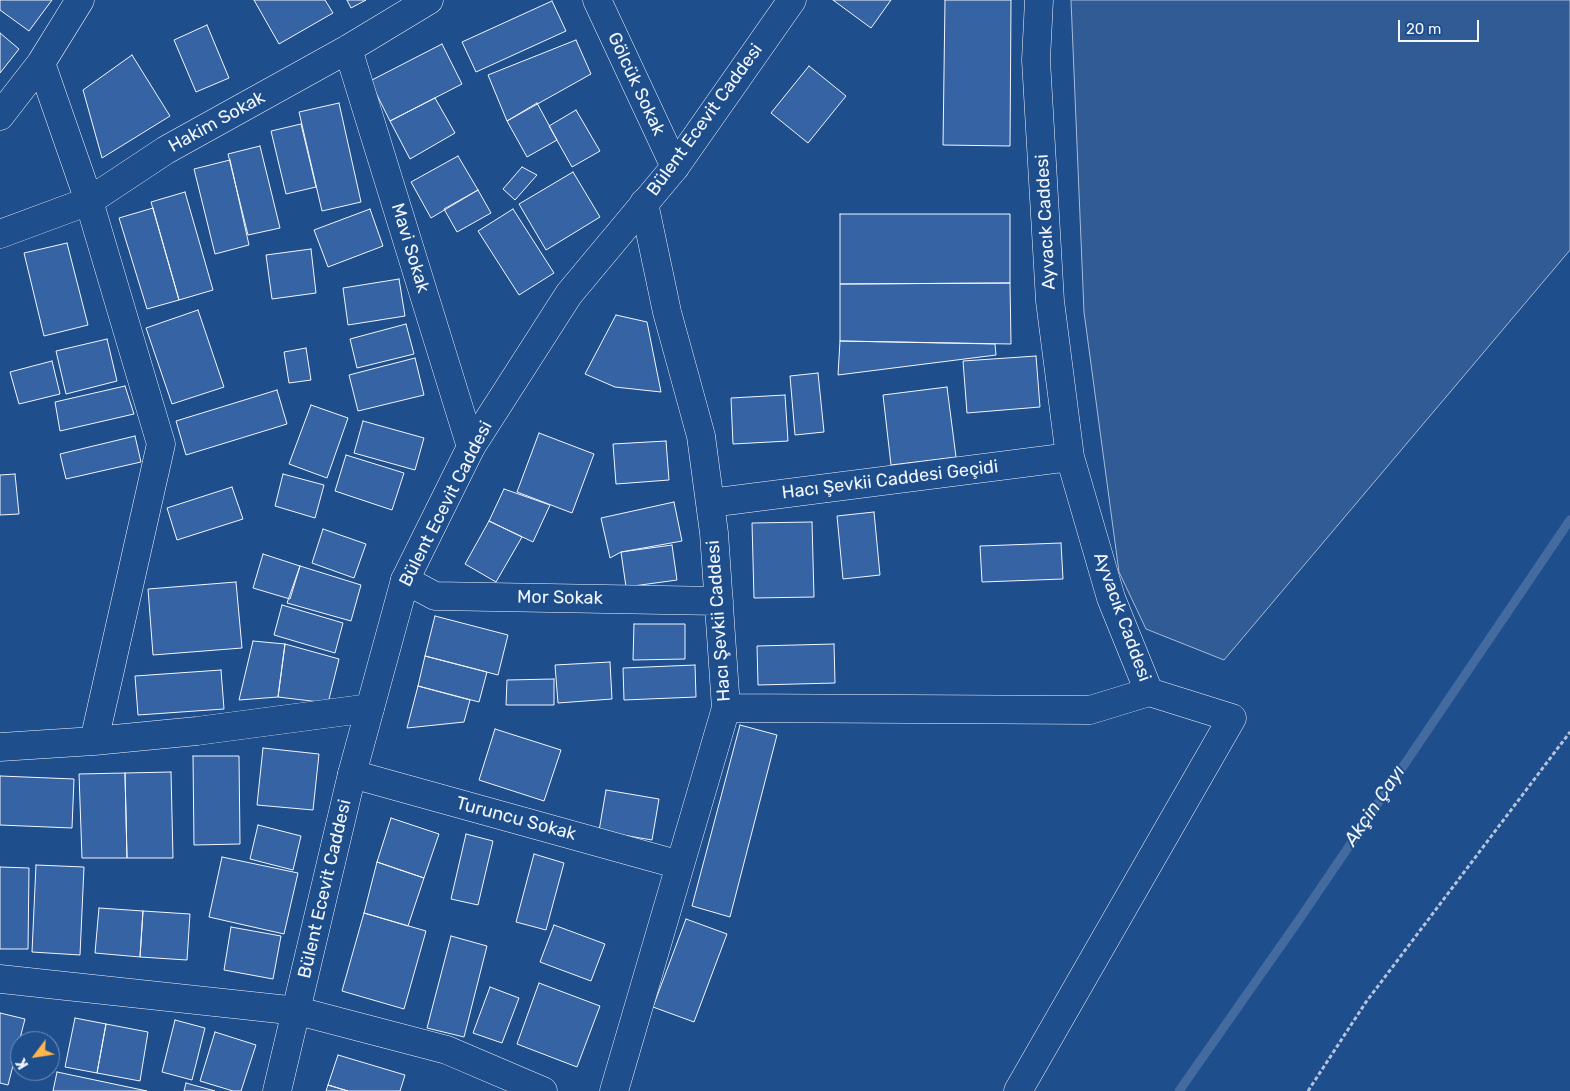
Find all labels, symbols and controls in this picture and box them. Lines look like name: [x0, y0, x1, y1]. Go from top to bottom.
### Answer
scale bar: [1400, 10, 1481, 42]
text: 20 m: [1406, 20, 1441, 38]
street label: Gölcük Sokak: [603, 29, 669, 139]
street label: Bülent Ecevit Caddesi: [643, 40, 767, 200]
street label: Hakim Sokak: [165, 87, 269, 157]
street label: Ayvacık Caddesi: [1032, 154, 1060, 290]
street label: Mavi Sokak: [386, 201, 434, 295]
street label: Bülent Ecevit Caddesi: [395, 418, 497, 590]
street label: Hacı Şevkii Caddesi Geçidi: [781, 456, 999, 504]
street label: Hacı Şevkii Caddesi: [703, 540, 735, 702]
street label: Ayvacık Caddesi: [1089, 549, 1155, 685]
street label: Mor Sokak: [517, 586, 603, 610]
water label: Akçin Çayı: [1340, 761, 1410, 851]
street label: Turuncu Sokak: [454, 793, 578, 845]
street label: Bülent Ecevit Caddesi: [294, 798, 356, 980]
north arrow: [10, 1031, 60, 1081]
text: K: [13, 1055, 32, 1072]

